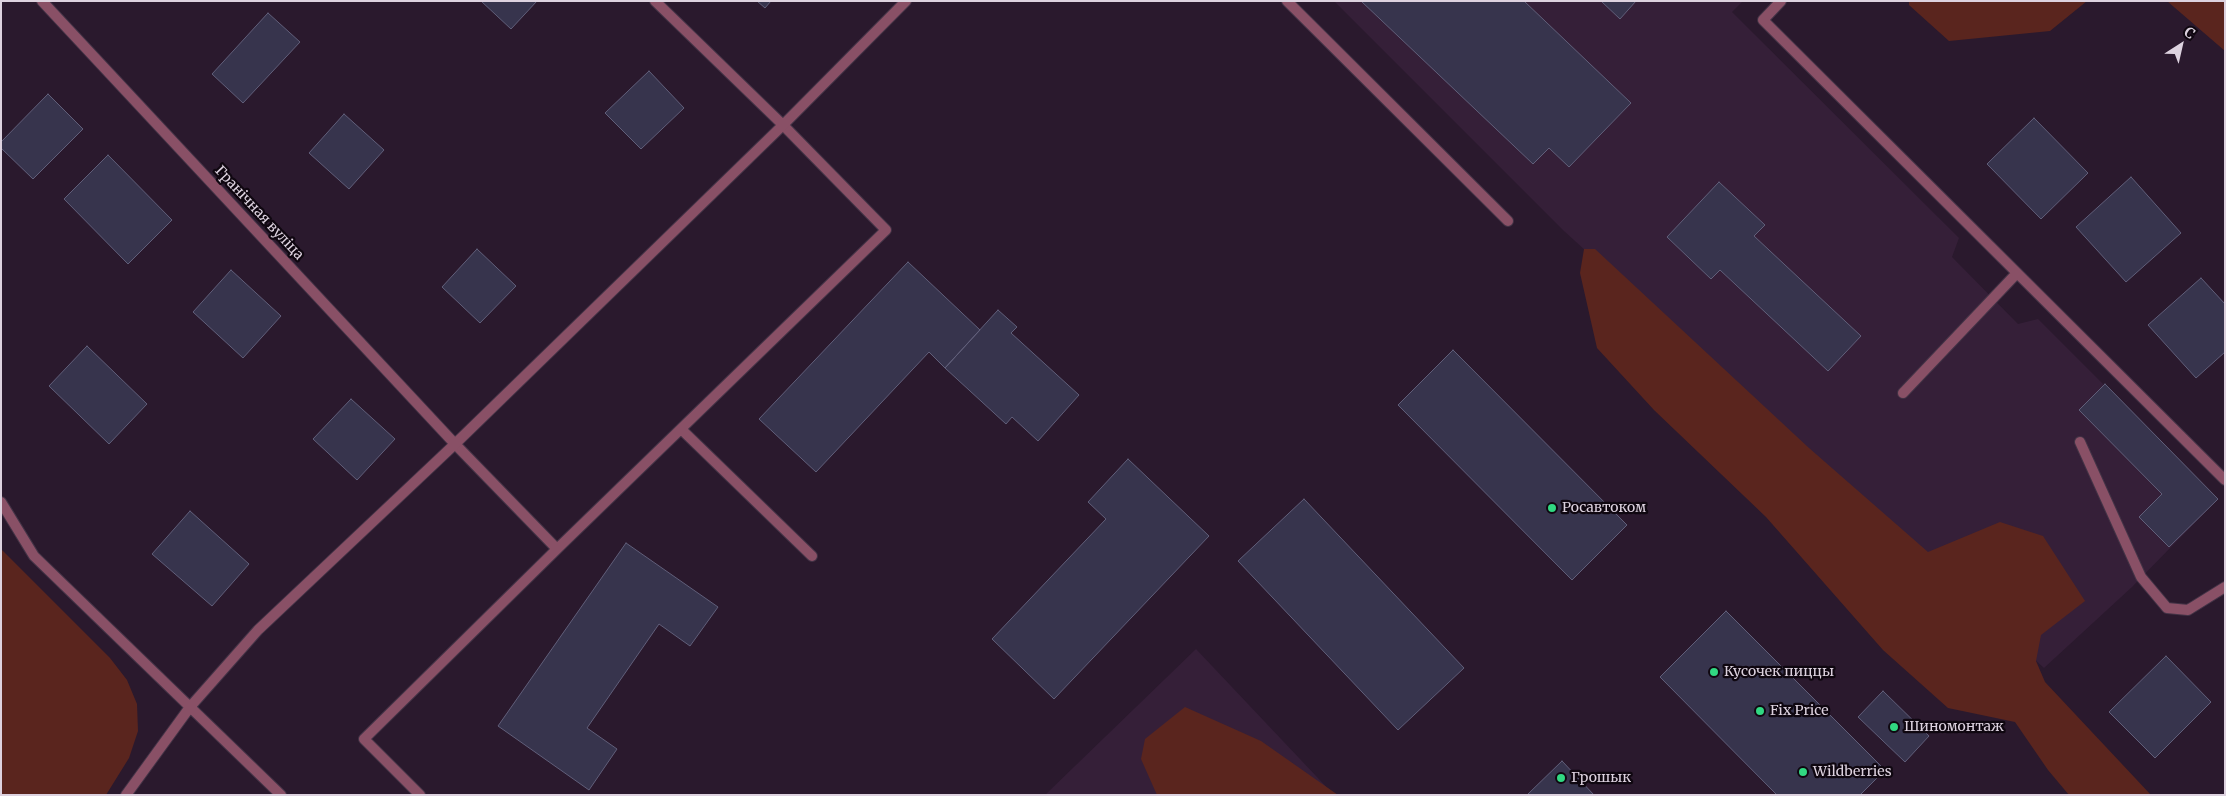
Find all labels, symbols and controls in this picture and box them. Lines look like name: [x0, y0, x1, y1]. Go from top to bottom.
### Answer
north arrow: [2156, 20, 2206, 70]
text: С: [2181, 23, 2199, 43]
street label: Гранічная вуліца: [211, 163, 307, 263]
place label: Росавтоком: [1562, 500, 1646, 516]
marker: Росавтоком: [1546, 502, 1558, 514]
place label: Кусочек пиццы: [1724, 664, 1834, 680]
marker: Кусочек пиццы: [1708, 666, 1720, 678]
place label: Fix Price: [1770, 703, 1829, 719]
marker: Fix Price: [1754, 705, 1766, 717]
place label: Шиномонтаж: [1904, 719, 2004, 735]
marker: Шиномонтаж: [1888, 721, 1900, 733]
place label: Wildberries: [1813, 764, 1892, 780]
marker: Wildberries: [1797, 766, 1809, 778]
place label: Грошык: [1571, 770, 1631, 786]
marker: Грошык: [1555, 772, 1567, 784]

